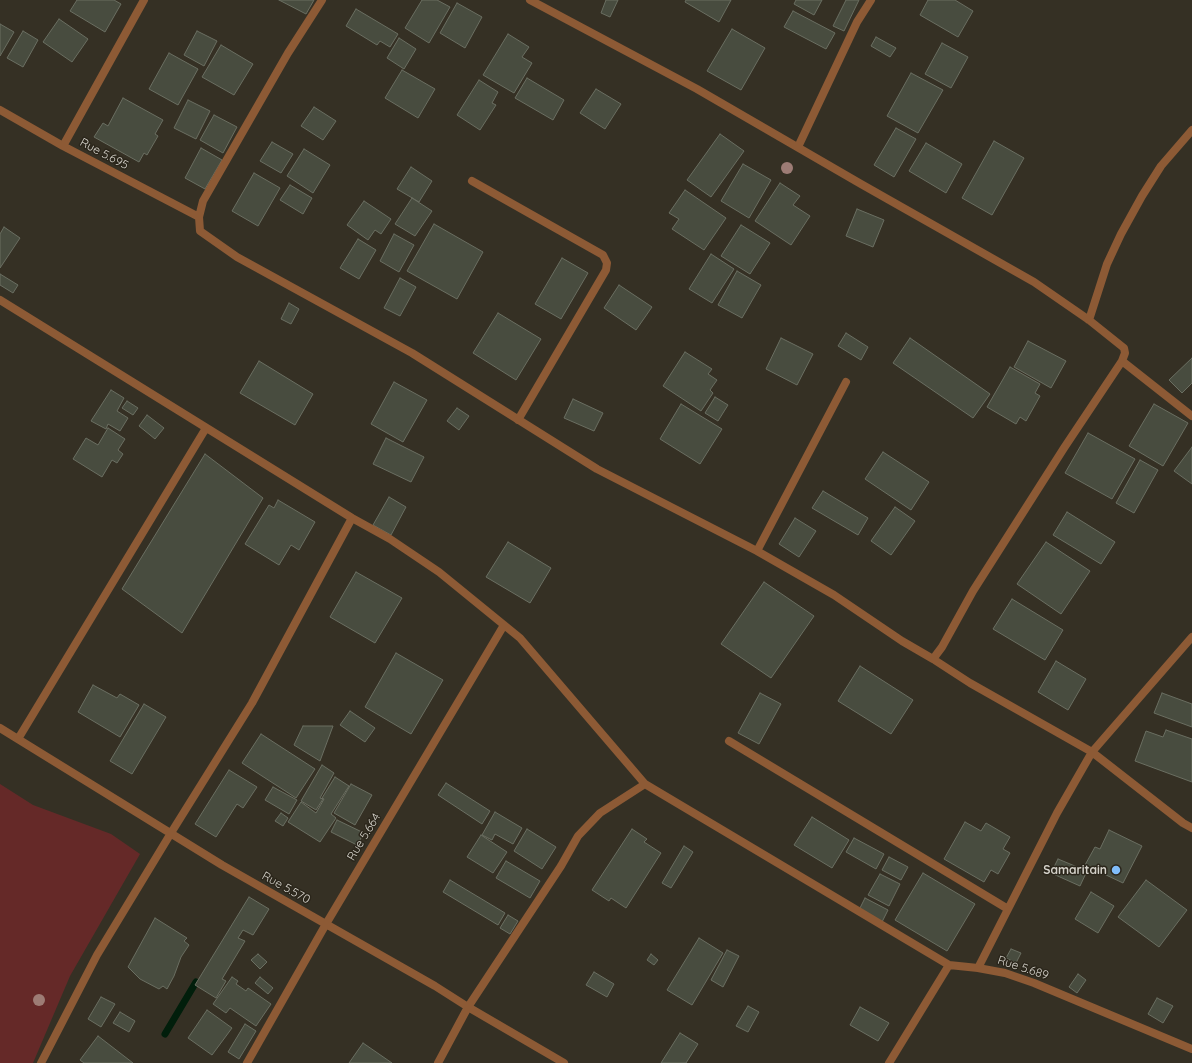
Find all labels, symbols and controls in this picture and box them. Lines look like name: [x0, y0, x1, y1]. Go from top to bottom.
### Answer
street label: Rue 5.695: [77, 135, 131, 173]
street label: Rue 5.664: [344, 811, 384, 863]
place label: Samaritain: [1043, 863, 1107, 877]
marker: Samaritain: [1110, 864, 1122, 876]
street label: Rue 5.570: [259, 869, 313, 907]
street label: Rue 5.689: [996, 953, 1050, 983]

